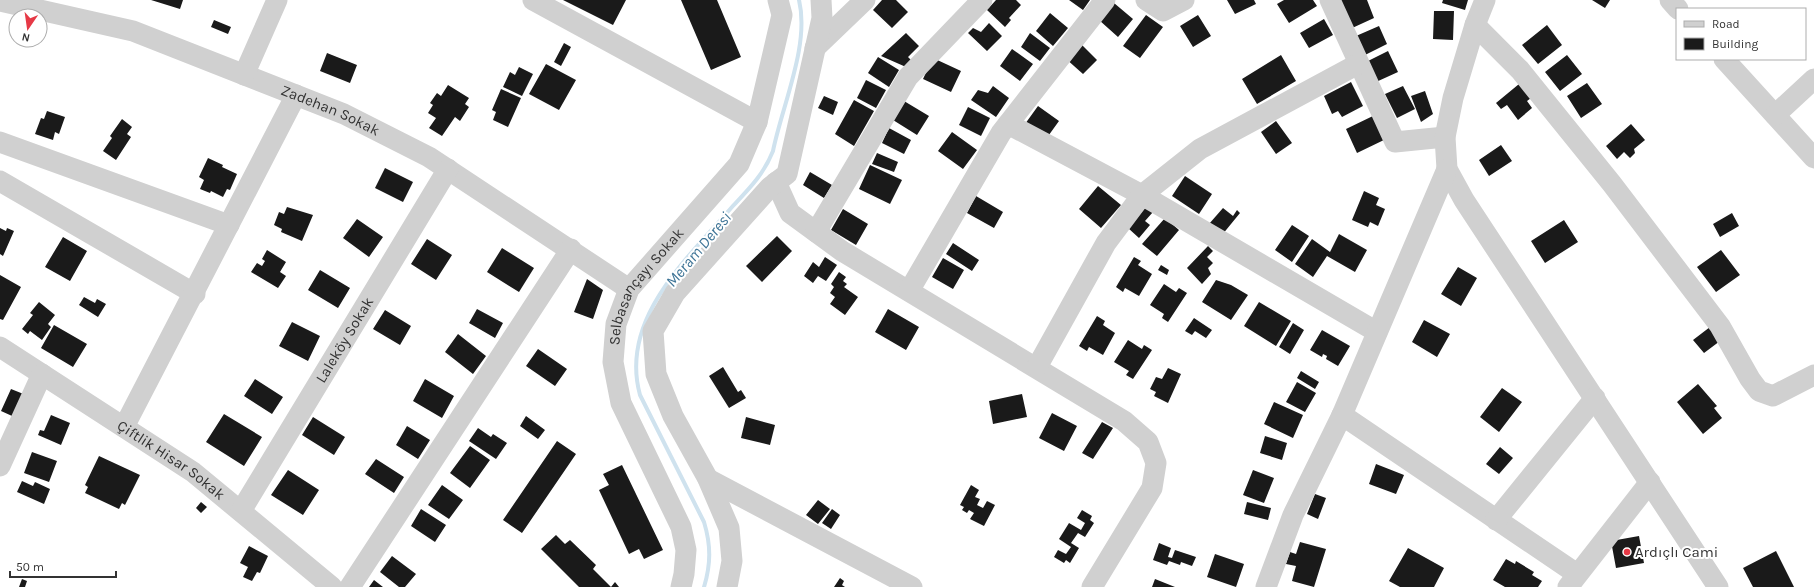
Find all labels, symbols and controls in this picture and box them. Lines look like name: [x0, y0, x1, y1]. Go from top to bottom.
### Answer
north arrow: [8, 8, 48, 48]
legend: [1676, 8, 1806, 60]
text: Road: [1712, 17, 1740, 31]
text: N: [21, 30, 31, 44]
text: Building: [1712, 37, 1759, 51]
street label: Zadehan Sokak: [278, 81, 383, 140]
water label: Meram Deresi: [662, 208, 735, 291]
street label: Selbasançayı Sokak: [605, 224, 688, 346]
street label: Laleköy Sokak: [312, 294, 377, 386]
street label: Çiftlik Hisar Sokak: [114, 416, 229, 504]
place label: Ardıçlı Cami: [1635, 543, 1718, 561]
marker: Ardıçlı Cami: [1622, 547, 1632, 557]
scale bar: [10, 553, 116, 579]
text: 50 m: [16, 560, 44, 574]

